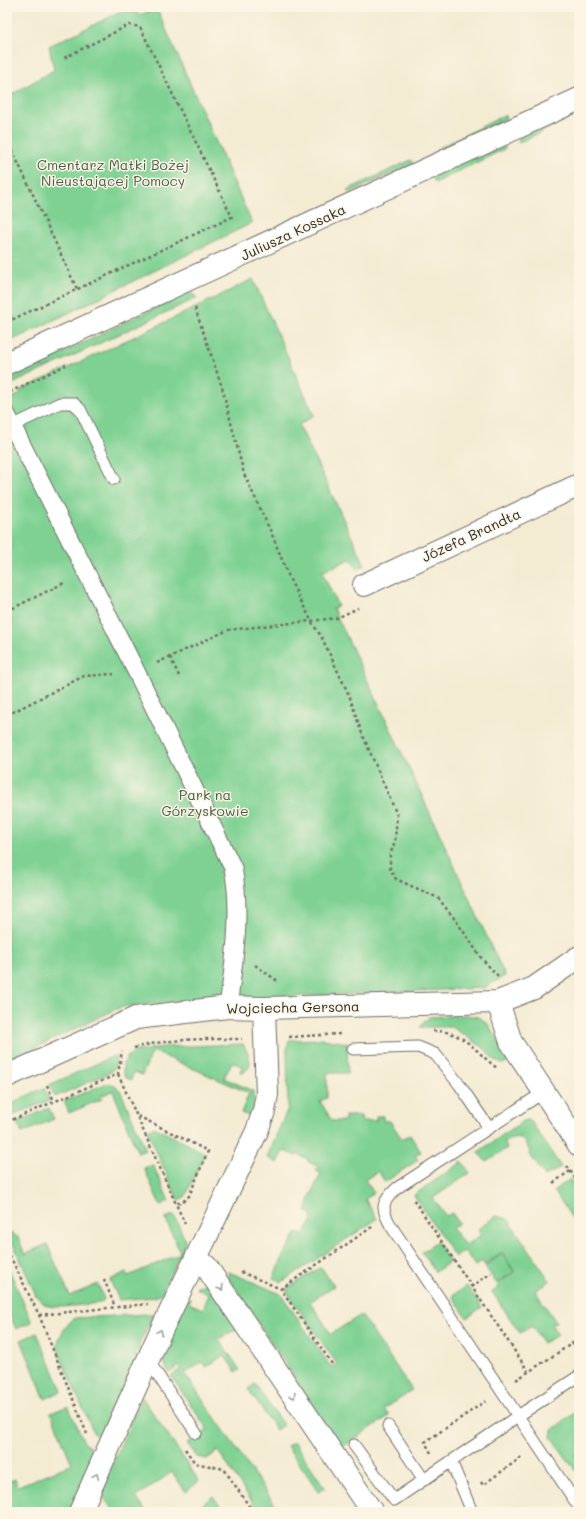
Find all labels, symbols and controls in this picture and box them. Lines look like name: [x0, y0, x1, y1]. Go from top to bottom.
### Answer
park label: Cmentarz Matki Bożej Nieustającej Pomocy: [37, 155, 189, 190]
street label: Juliusza Kossaka: [237, 199, 349, 265]
street label: Józefa Brandta: [418, 504, 524, 566]
park label: Park na Górzyskowie: [161, 785, 249, 820]
street label: Wojciecha Gersona: [226, 996, 360, 1018]
one-way arrow: [216, 1284, 224, 1291]
one-way arrow: [155, 1329, 163, 1336]
one-way arrow: [289, 1391, 296, 1398]
one-way arrow: [91, 1473, 99, 1481]

